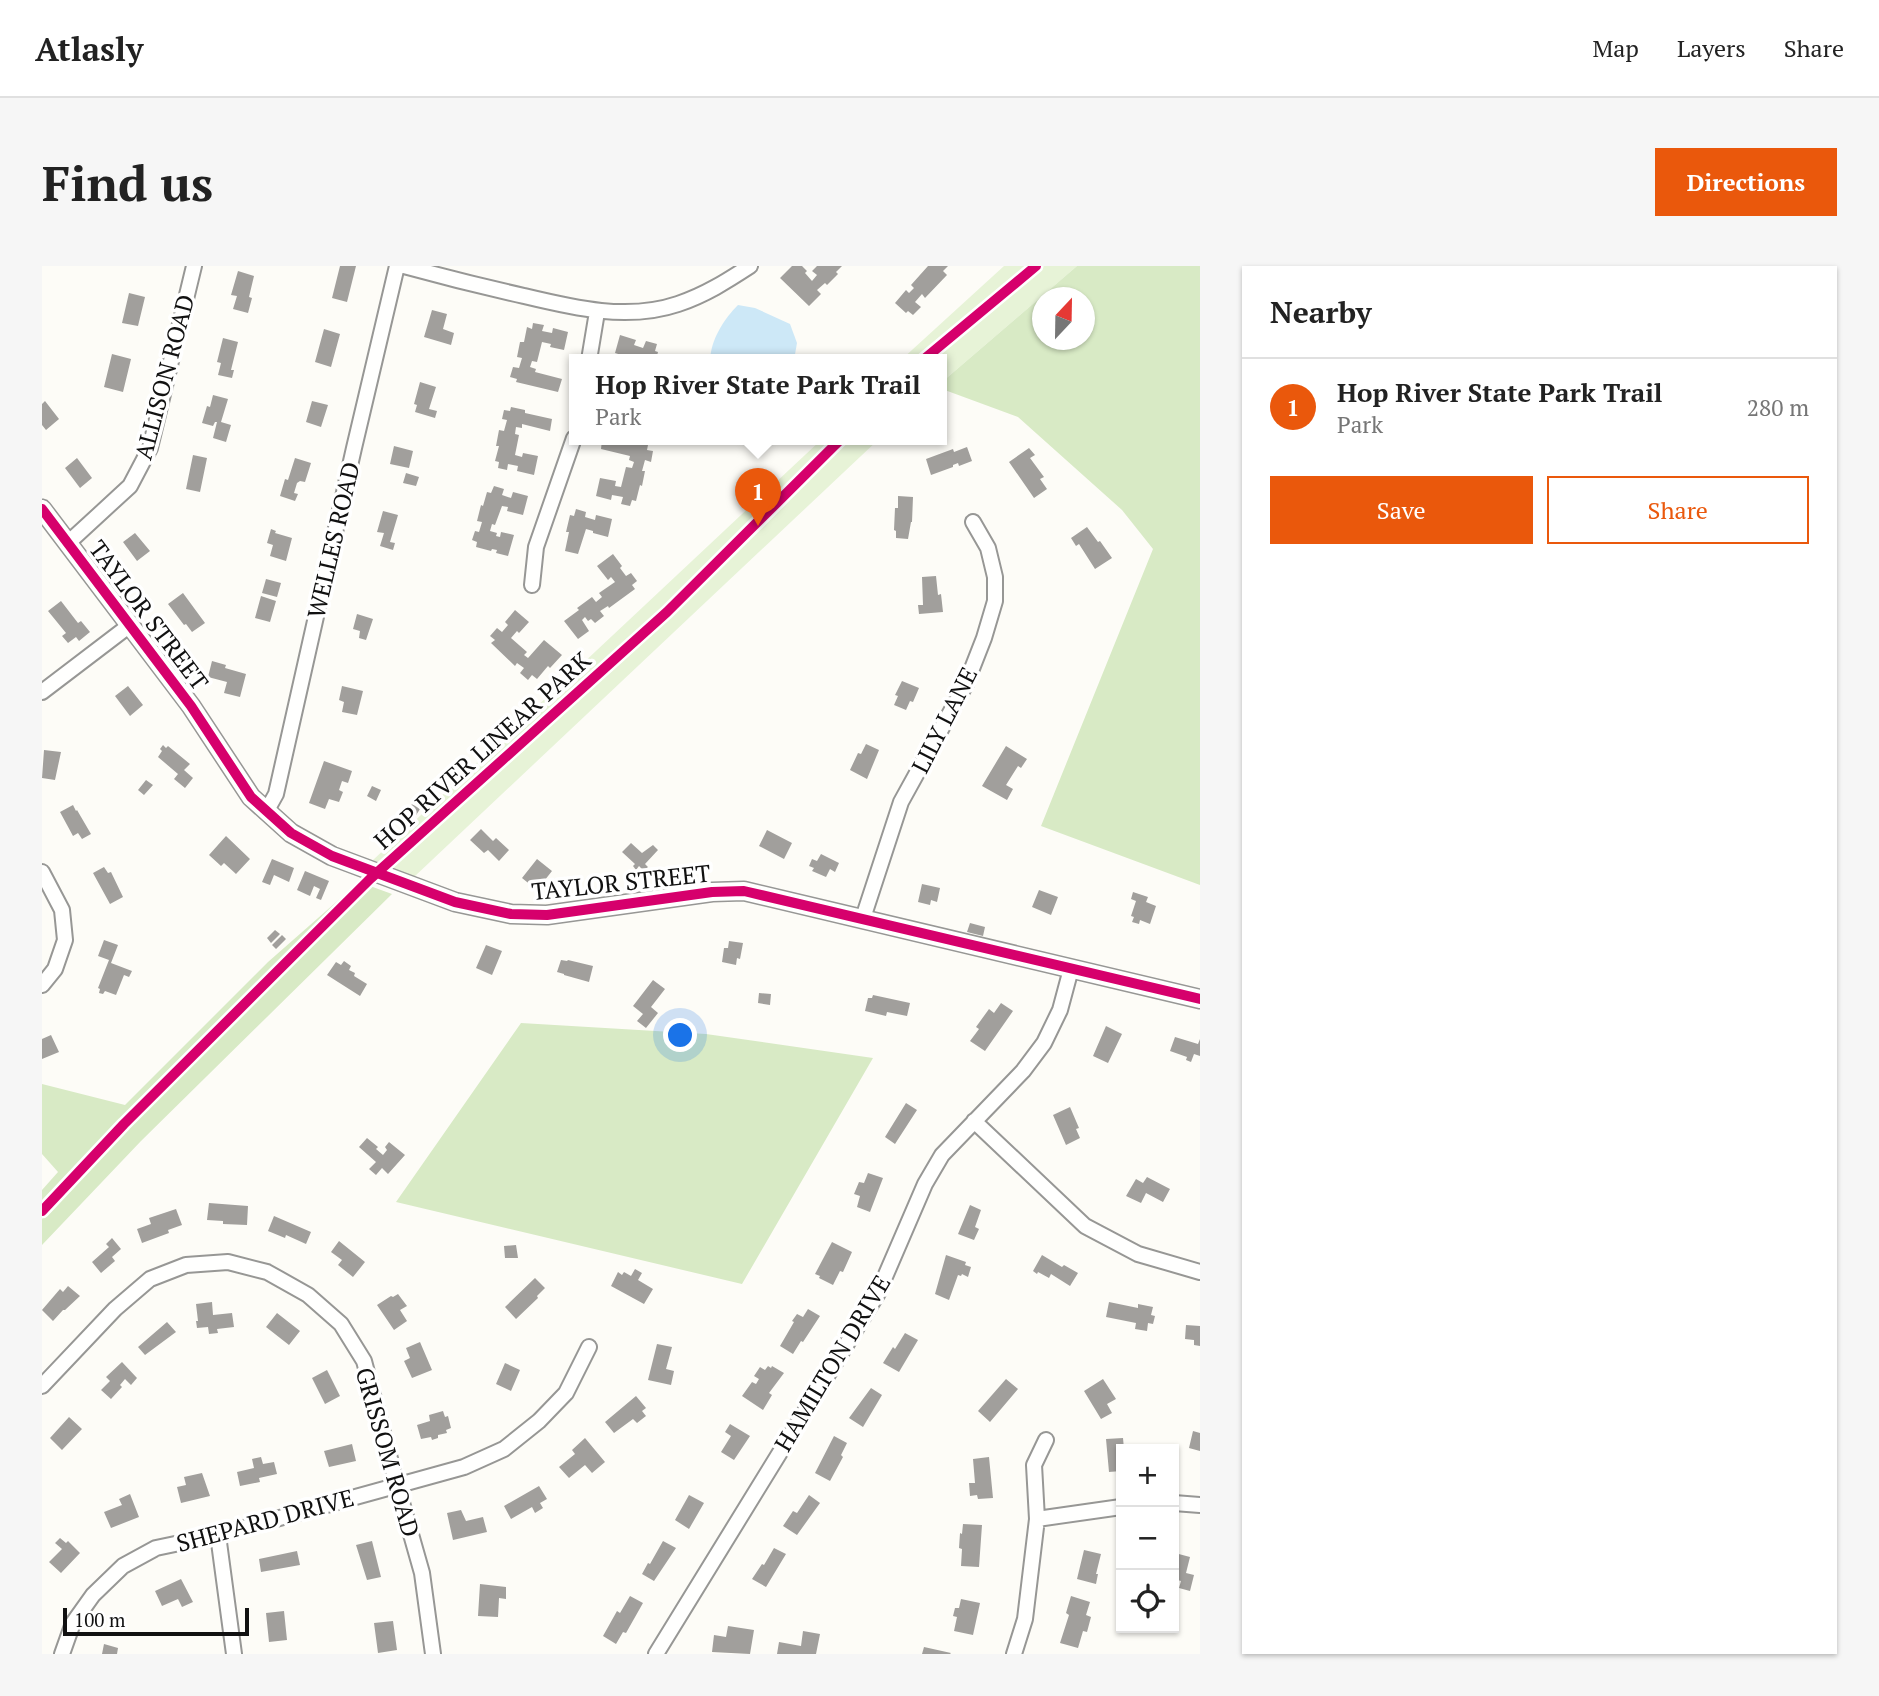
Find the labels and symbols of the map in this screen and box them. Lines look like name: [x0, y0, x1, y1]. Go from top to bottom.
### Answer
north arrow: [1032, 287, 1095, 350]
street label: ALLISON ROAD: [127, 291, 201, 463]
street label: WELLES ROAD: [299, 459, 367, 621]
pin: 1: [735, 468, 781, 526]
street label: TAYLOR STREET: [82, 534, 216, 697]
street label: HOP RIVER LINEAR PARK: [367, 644, 597, 856]
street label: LILY LANE: [904, 662, 984, 778]
street label: TAYLOR STREET: [530, 857, 712, 907]
your location: [663, 1018, 697, 1052]
street label: HAMILTON DRIVE: [767, 1269, 897, 1457]
street label: GRISSOM ROAD: [349, 1364, 427, 1540]
street label: SHEPARD DRIVE: [173, 1481, 357, 1559]
scale bar: [63, 1605, 248, 1637]

